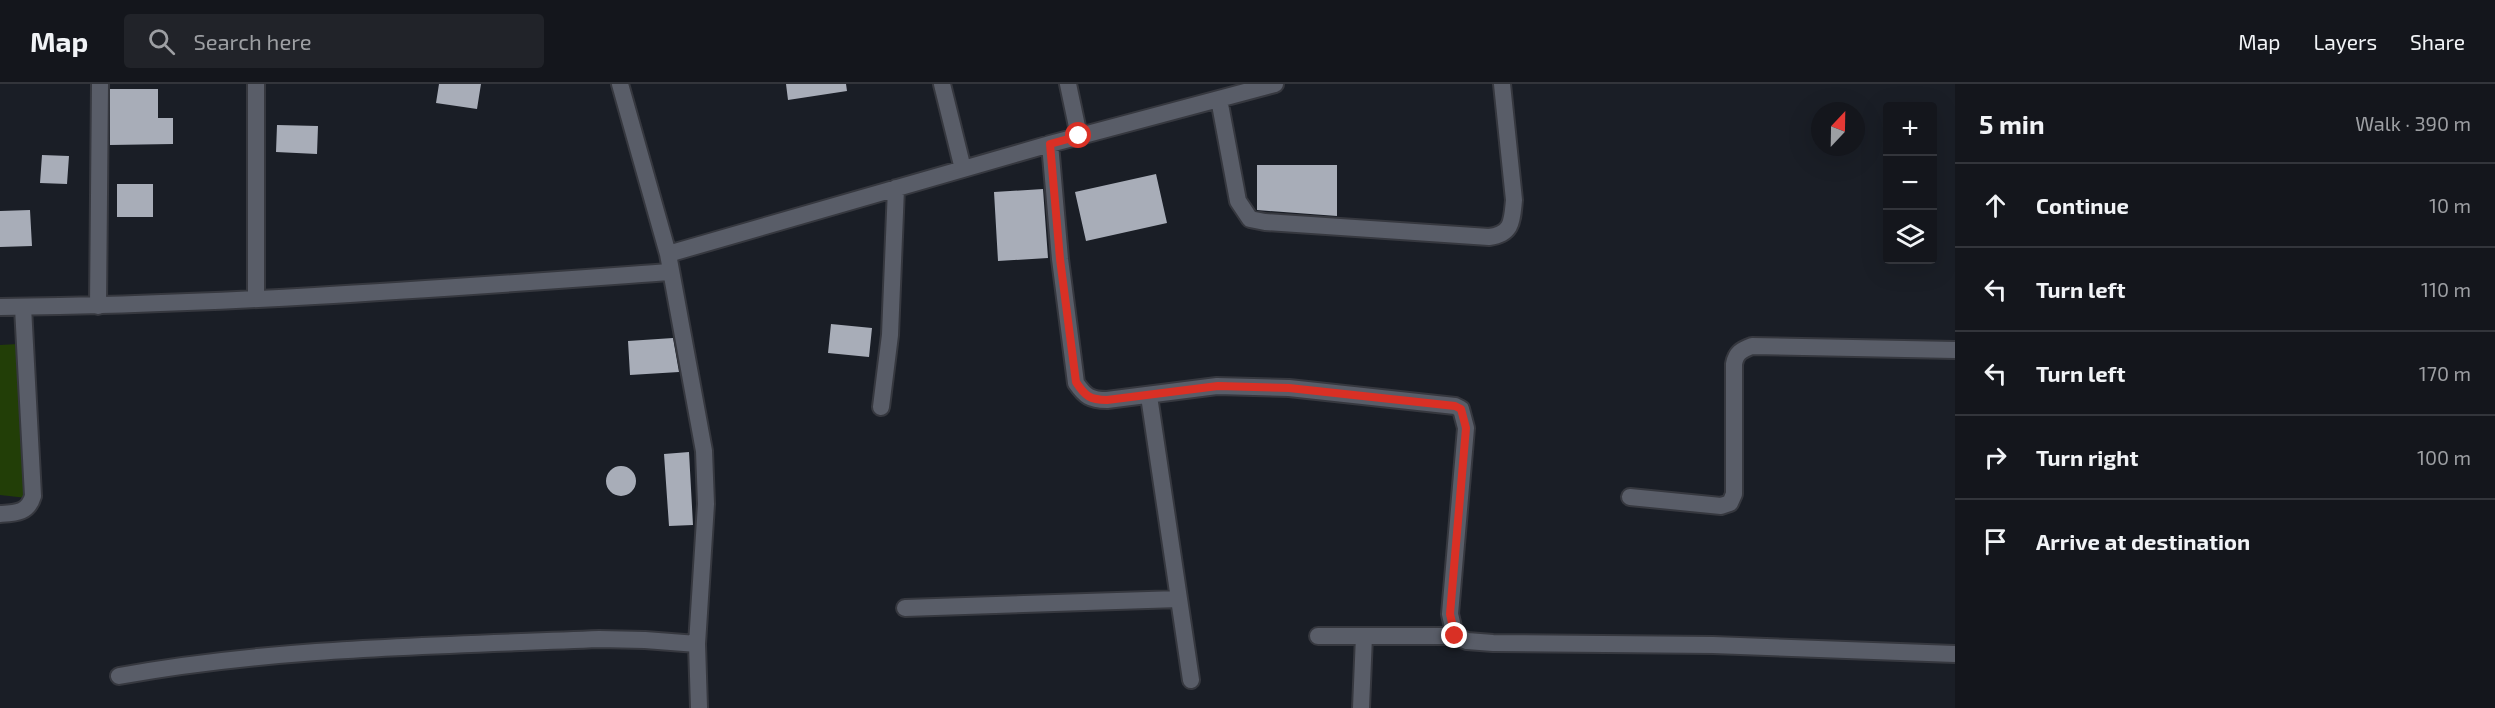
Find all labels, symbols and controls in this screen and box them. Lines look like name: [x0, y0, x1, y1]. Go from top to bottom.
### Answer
search box: [124, 14, 544, 68]
text: Map: [30, 24, 88, 58]
icon: search: [145, 25, 178, 58]
text: Search here: [193, 28, 312, 54]
text: Map: [2238, 29, 2280, 54]
text: Layers: [2313, 29, 2377, 54]
text: Share: [2410, 29, 2465, 54]
north arrow: [1811, 102, 1865, 156]
map controls: [1883, 102, 1937, 264]
button: +: [1883, 102, 1937, 156]
text: 5 min: [1979, 108, 2045, 139]
text: Walk · 390 m: [2355, 111, 2471, 135]
route start: [1065, 122, 1091, 148]
button: −: [1883, 156, 1937, 210]
icon: ahead: [1979, 189, 2012, 222]
text: Continue: [2036, 192, 2129, 218]
text: 10 m: [2429, 193, 2471, 217]
button: layers: [1883, 210, 1937, 264]
icon: left: [1979, 273, 2012, 306]
text: Turn left: [2036, 276, 2125, 302]
text: 110 m: [2421, 277, 2471, 301]
icon: left: [1979, 357, 2012, 390]
text: Turn left: [2036, 360, 2125, 386]
text: 170 m: [2419, 361, 2471, 385]
icon: right: [1979, 441, 2012, 474]
text: Turn right: [2036, 444, 2138, 470]
text: 100 m: [2417, 445, 2471, 469]
icon: arrive: [1979, 525, 2012, 558]
text: Arrive at destination: [2036, 528, 2250, 554]
route end: [1441, 622, 1467, 648]

